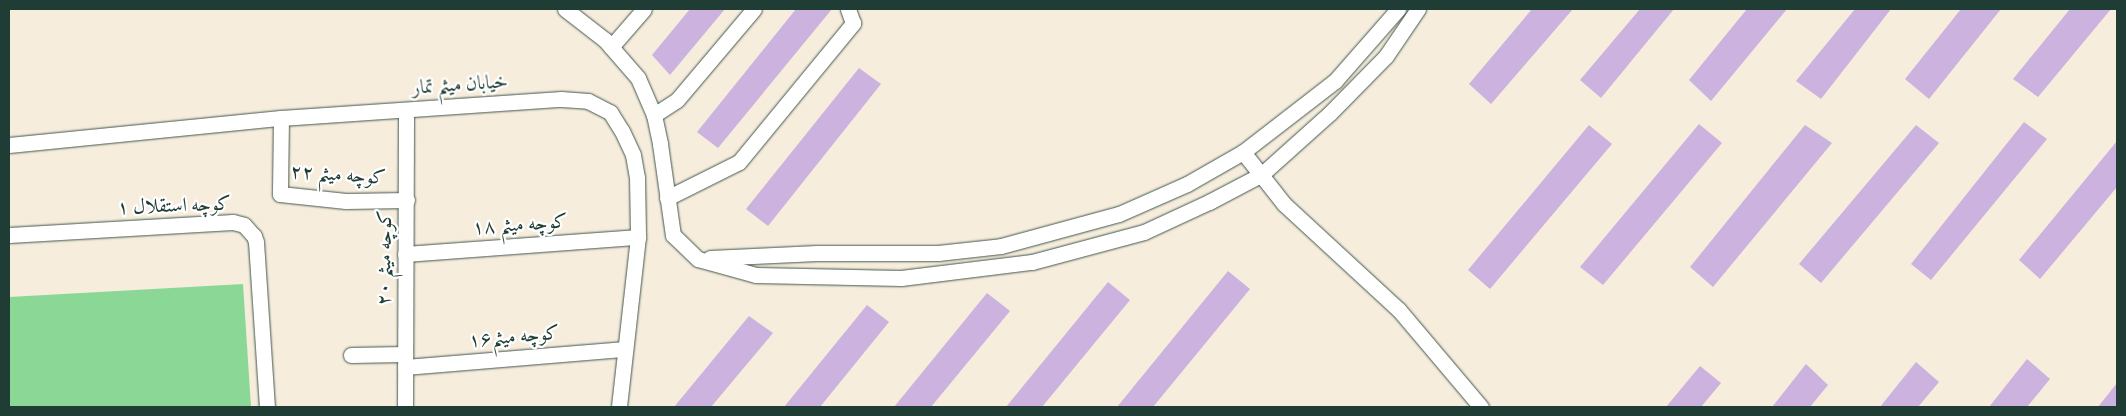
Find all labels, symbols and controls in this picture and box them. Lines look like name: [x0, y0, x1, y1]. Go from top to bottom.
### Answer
street label: خیابان میثم تمار: [411, 71, 509, 101]
street label: کوچه میثم ۲۲: [289, 161, 387, 191]
street label: کوچه استقلال ۱: [117, 193, 231, 221]
street label: کوچه میثم ۲۰: [373, 210, 399, 306]
street label: کوچه میثم ۱۸: [471, 211, 569, 241]
street label: کوچه میثم۱۶: [467, 322, 561, 354]

